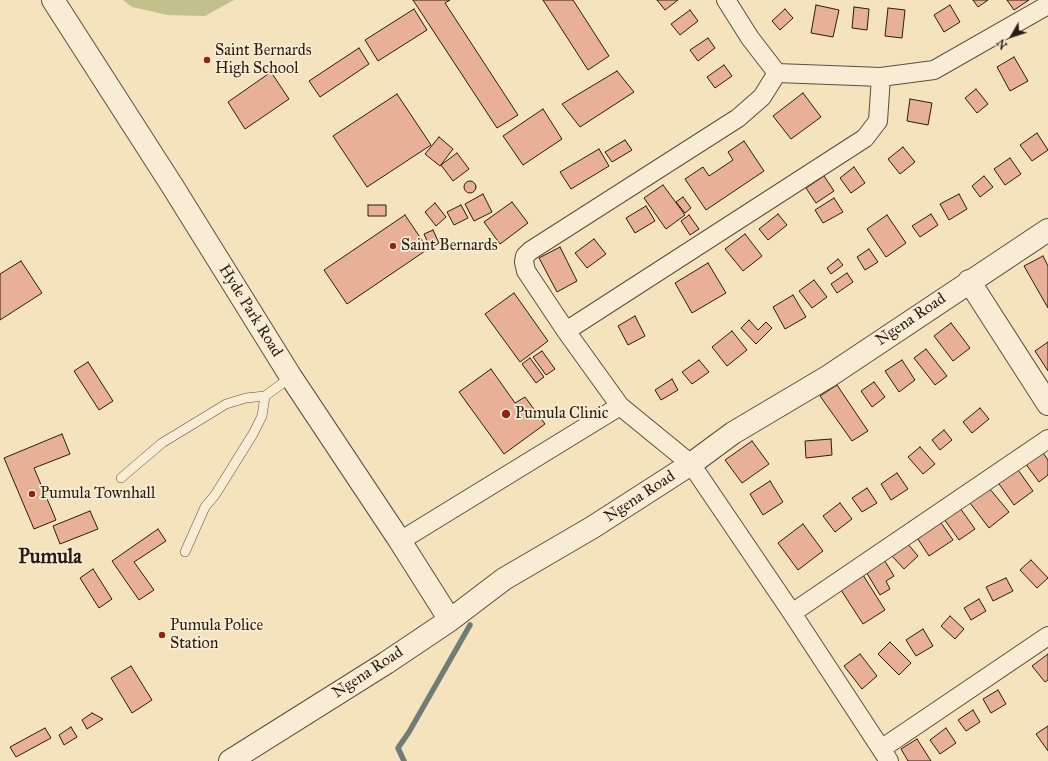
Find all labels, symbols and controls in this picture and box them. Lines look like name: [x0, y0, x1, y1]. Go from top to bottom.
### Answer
north arrow: [992, 16, 1032, 56]
text: N: [994, 36, 1010, 52]
place label: Saint Bernards High School: [215, 41, 312, 79]
marker: Saint Bernards High School: [202, 55, 212, 65]
place label: Saint Bernards: [401, 236, 498, 256]
marker: Saint Bernards: [388, 241, 398, 251]
street label: Hyde Park Road: [214, 261, 286, 361]
street label: Ngena Road: [872, 290, 950, 350]
place label: Pumula Clinic: [515, 404, 608, 424]
marker: Pumula Clinic: [500, 408, 512, 420]
street label: Ngena Road: [601, 467, 679, 527]
place label: Pumula Townhall: [40, 484, 155, 504]
marker: Pumula Townhall: [27, 489, 37, 499]
district label: Pumula: [18, 546, 82, 570]
place label: Pumula Police Station: [170, 616, 263, 654]
marker: Pumula Police Station: [157, 630, 167, 640]
street label: Ngena Road: [329, 643, 407, 703]

